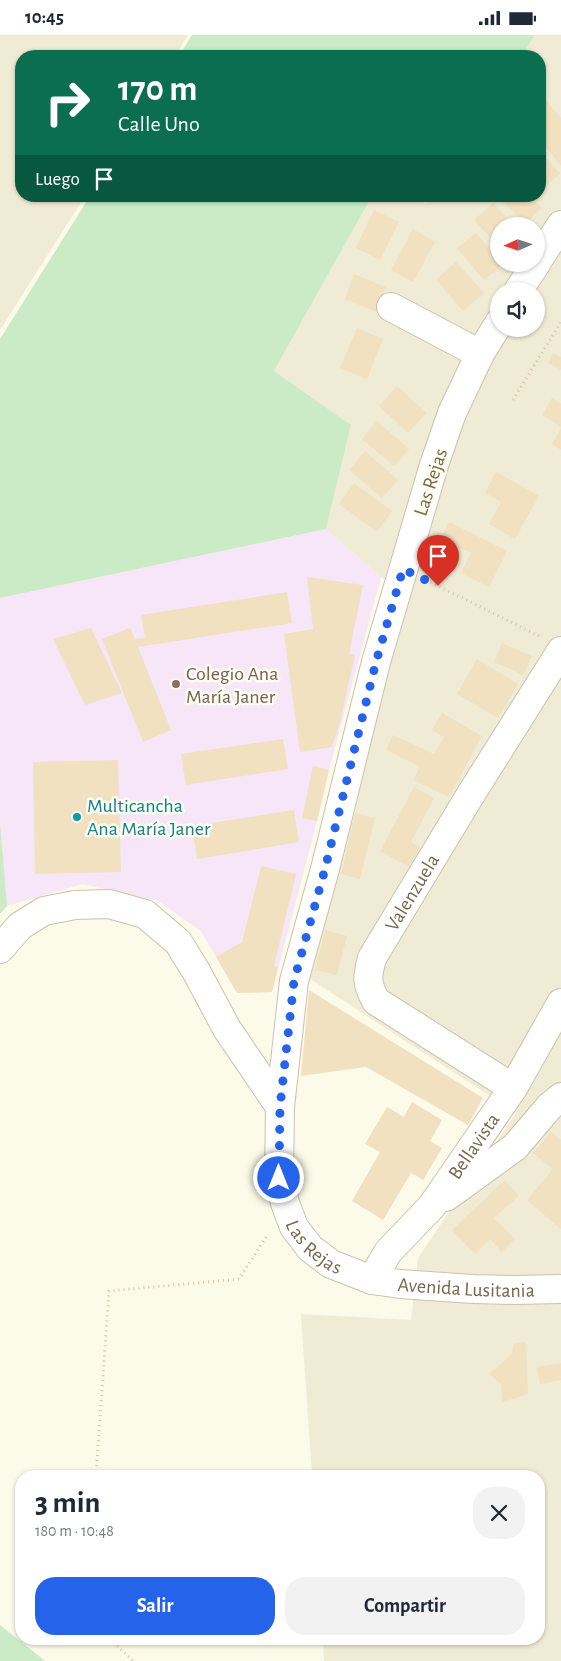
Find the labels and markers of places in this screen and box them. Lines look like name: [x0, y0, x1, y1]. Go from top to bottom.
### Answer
pin: [417, 535, 459, 586]
place label: Colegio Ana María Janer: [186, 664, 278, 707]
marker: Colegio Ana María Janer: [170, 678, 182, 690]
place label: Multicancha Ana María Janer: [87, 796, 211, 839]
marker: Multicancha Ana María Janer: [71, 811, 83, 823]

